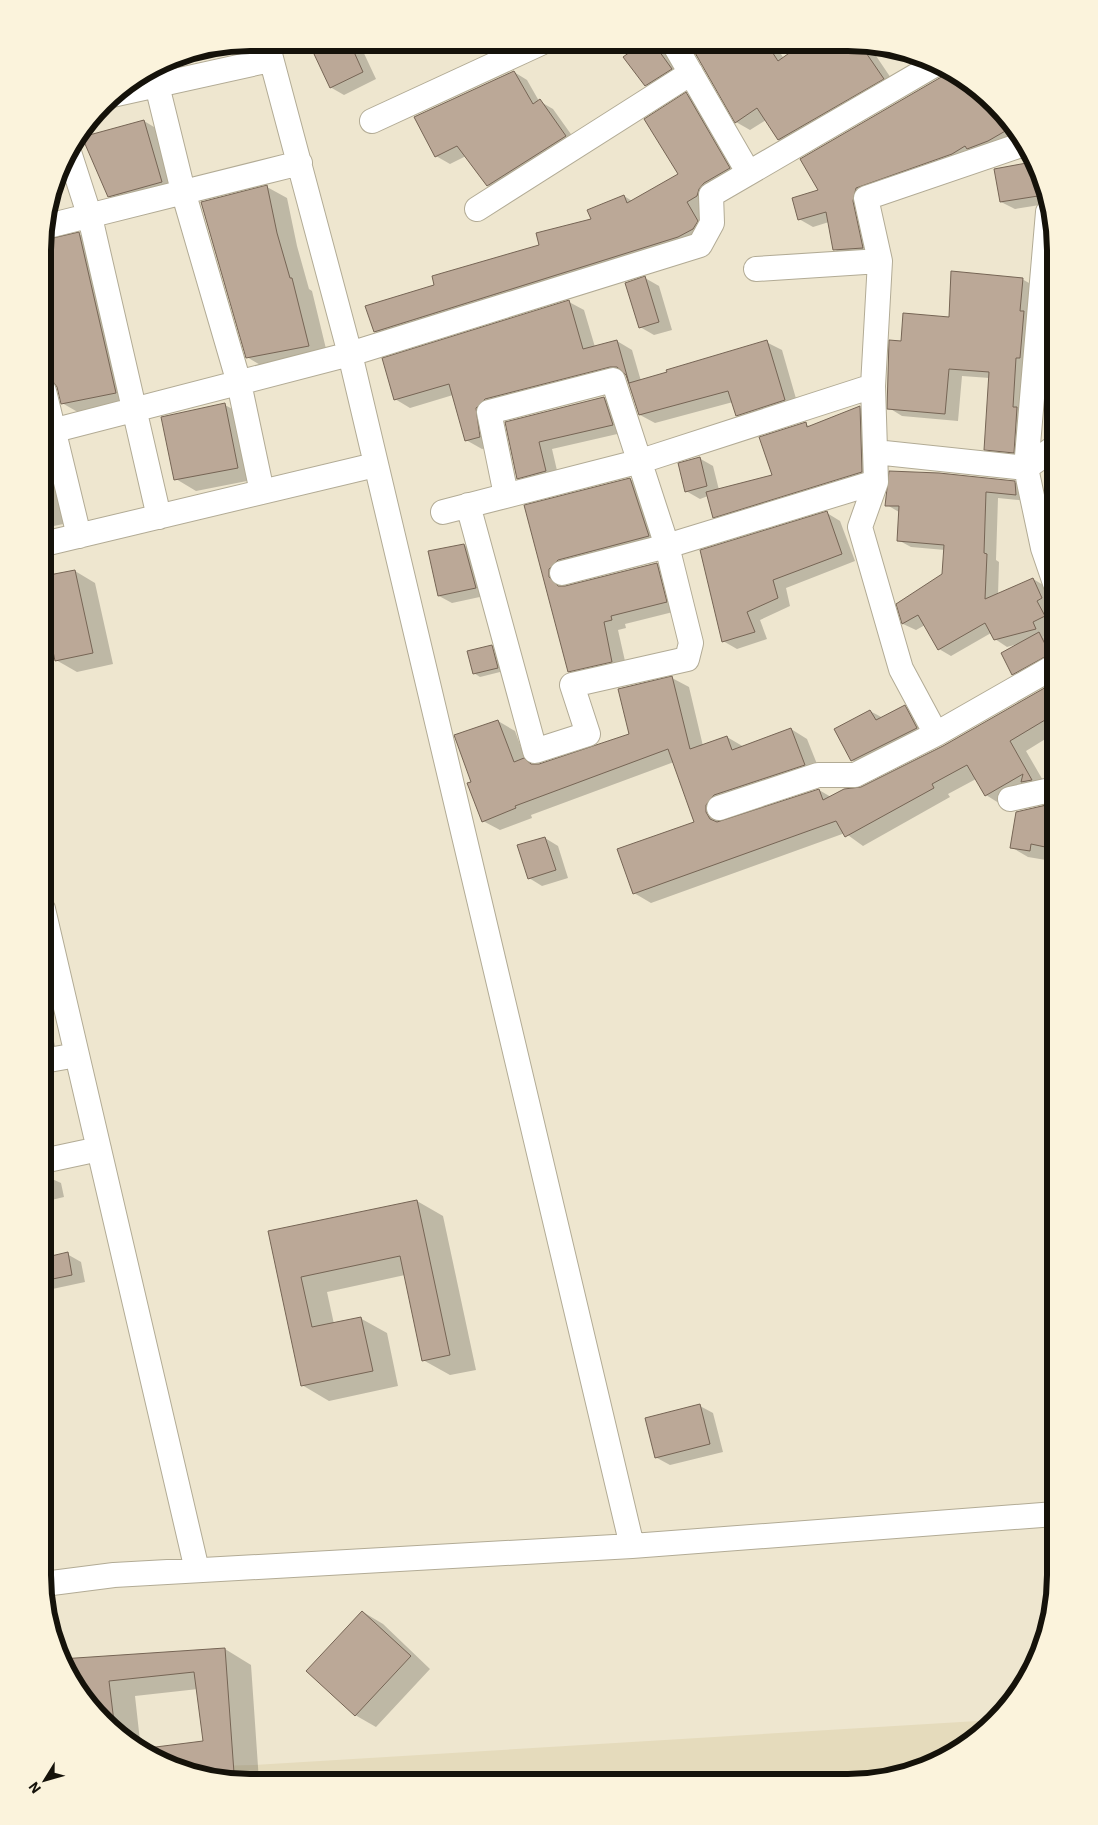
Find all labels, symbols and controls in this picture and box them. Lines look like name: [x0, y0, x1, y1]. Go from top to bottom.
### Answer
north arrow: [20, 1755, 70, 1805]
text: N: [24, 1778, 45, 1797]

